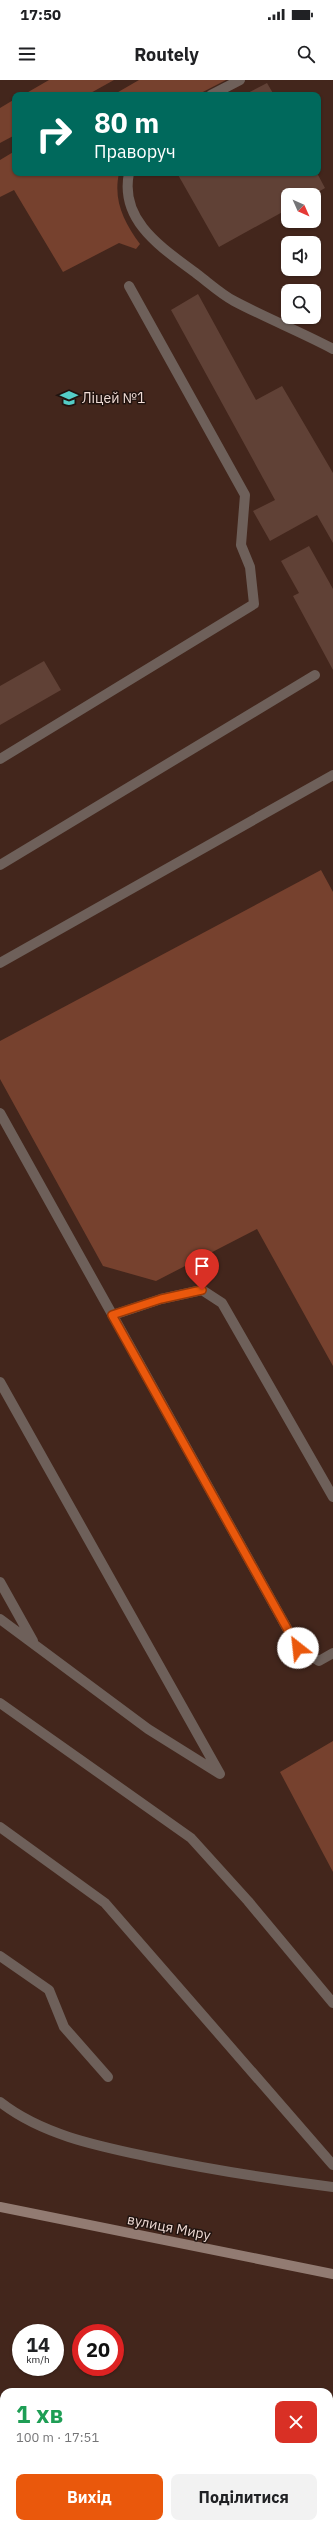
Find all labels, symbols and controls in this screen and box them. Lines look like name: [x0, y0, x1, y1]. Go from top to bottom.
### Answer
text: 17:50: [20, 5, 61, 24]
icon: menu: [16, 43, 38, 65]
text: Routely: [134, 43, 199, 66]
icon: search: [295, 43, 317, 65]
text: 80 m: [94, 104, 159, 141]
icon: right: [28, 108, 80, 160]
text: Праворуч: [94, 140, 176, 163]
north arrow: [281, 188, 321, 228]
map controls: [281, 188, 321, 324]
button: sound: [281, 236, 321, 276]
button: search: [281, 284, 321, 324]
school or university icon: Ліцей №1: [59, 388, 79, 408]
place label: Ліцей №1: [82, 389, 145, 407]
pin: [185, 1249, 219, 1290]
icon: arrive: [191, 1255, 213, 1277]
position arrow: [277, 1627, 319, 1669]
street label: вулиця Миру: [126, 2210, 212, 2244]
speed limit sign: 20: [72, 2324, 124, 2376]
text: 14: [26, 2331, 50, 2358]
text: km/h: [26, 2353, 50, 2366]
text: 1 хв: [16, 2398, 63, 2430]
button: close: [275, 2401, 317, 2443]
text: 100 m · 17:51: [16, 2429, 99, 2446]
button: Вихід: [16, 2474, 163, 2520]
button: Поділитися: [171, 2474, 317, 2520]

